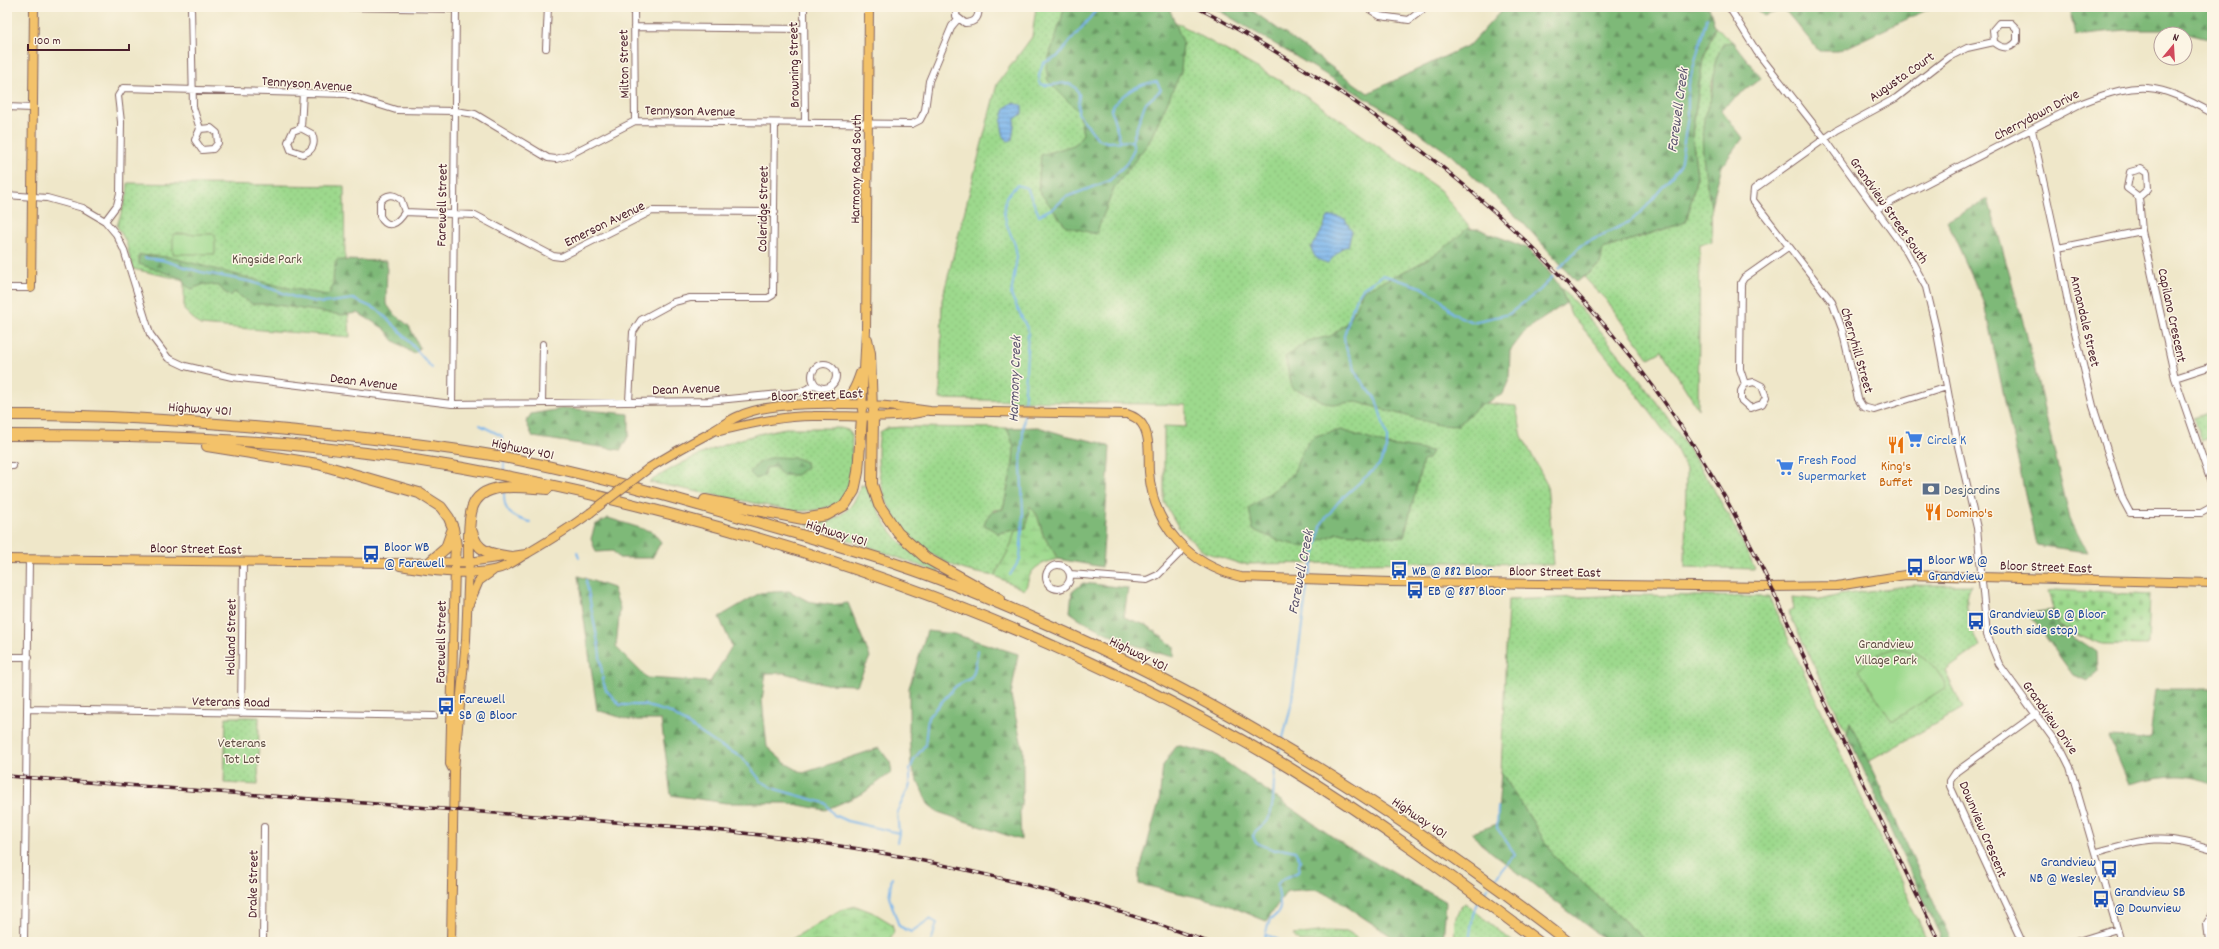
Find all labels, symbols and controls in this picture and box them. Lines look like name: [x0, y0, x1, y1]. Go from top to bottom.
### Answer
street label: Browning Street: [784, 22, 806, 108]
scale bar: [28, 26, 129, 52]
north arrow: [2153, 26, 2193, 66]
street label: Milton Street: [614, 29, 636, 99]
text: N: [2170, 30, 2181, 47]
text: 100 m: [34, 33, 61, 50]
street label: Augusta Court: [1865, 48, 1939, 108]
water label: Farewell Creek: [1662, 65, 1696, 154]
street label: Tennyson Avenue: [261, 72, 353, 98]
street label: Cherrydown Drive: [1991, 85, 2083, 147]
street label: Tennyson Avenue: [645, 101, 735, 123]
street label: Harmony Road South: [846, 114, 868, 224]
street label: Grandview Street South: [1844, 154, 1933, 268]
street label: Farewell Street: [432, 163, 454, 247]
street label: Coleridge Street: [753, 166, 775, 252]
street label: Emerson Avenue: [561, 197, 649, 253]
park label: Kingside Park: [232, 250, 302, 270]
street label: Capilano Crescent: [2151, 266, 2191, 364]
street label: Annandale Street: [2064, 274, 2104, 369]
street label: Cherryhill Street: [1834, 305, 1878, 396]
water label: Harmony Creek: [1004, 334, 1029, 422]
street label: Dean Avenue: [329, 369, 399, 397]
street label: Dean Avenue: [652, 379, 720, 401]
street label: Bloor Street East: [771, 384, 863, 408]
street label: Highway 401: [168, 398, 232, 422]
supermarket icon: Circle K: [1904, 429, 1924, 449]
place label: Circle K: [1927, 431, 1967, 451]
street label: Highway 401: [490, 434, 556, 466]
restaurant icon: King's Buffet: [1886, 435, 1906, 455]
place label: Fresh Food Supermarket: [1798, 451, 1866, 487]
supermarket icon: Fresh Food Supermarket: [1775, 457, 1795, 477]
place label: King's Buffet: [1879, 457, 1913, 493]
bank icon: Desjardins: [1921, 479, 1941, 499]
place label: Desjardins: [1944, 481, 2000, 501]
restaurant icon: Domino's: [1923, 502, 1943, 522]
place label: Domino's: [1946, 504, 1993, 524]
street label: Highway 401: [803, 515, 870, 553]
water label: Farewell Creek: [1283, 527, 1321, 616]
place label: Bloor WB @ Farewell: [384, 538, 445, 574]
street label: Bloor Street East: [150, 539, 242, 561]
bus stop icon: Bloor WB @ Farewell: [361, 544, 381, 564]
place label: Bloor WB @ Grandview: [1928, 551, 1988, 587]
street label: Bloor Street East: [2000, 556, 2092, 580]
bus stop icon: Bloor WB @ Grandview: [1905, 557, 1925, 577]
bus stop icon: WB @ 882 Bloor: [1389, 560, 1409, 580]
place label: WB @ 882 Bloor: [1412, 562, 1493, 582]
street label: Bloor Street East: [1509, 562, 1601, 584]
bus stop icon: EB @ 887 Bloor: [1405, 580, 1425, 600]
place label: EB @ 887 Bloor: [1428, 582, 1507, 602]
street label: Holland Street: [221, 598, 243, 676]
street label: Farewell Street: [431, 600, 453, 684]
place label: Grandview SB @ Bloor (South side stop): [1989, 605, 2107, 641]
bus stop icon: Grandview SB @ Bloor (South side stop): [1966, 611, 1986, 631]
street label: Highway 401: [1105, 632, 1171, 678]
park label: Grandview Village Park: [1855, 635, 1917, 671]
street label: Grandview Drive: [2017, 677, 2082, 759]
place label: Farewell SB @ Bloor: [459, 690, 518, 726]
street label: Veterans Road: [192, 692, 270, 714]
bus stop icon: Farewell SB @ Bloor: [436, 696, 456, 716]
park label: Veterans Tot Lot: [218, 734, 266, 770]
street label: Downview Crescent: [1953, 778, 2012, 881]
street label: Highway 401: [1387, 793, 1451, 845]
street label: Drake Street: [243, 850, 265, 918]
place label: Grandview NB @ Wesley: [2030, 853, 2096, 889]
bus stop icon: Grandview NB @ Wesley: [2099, 859, 2119, 879]
place label: Grandview SB @ Downview: [2114, 883, 2186, 919]
bus stop icon: Grandview SB @ Downview: [2091, 889, 2111, 909]

